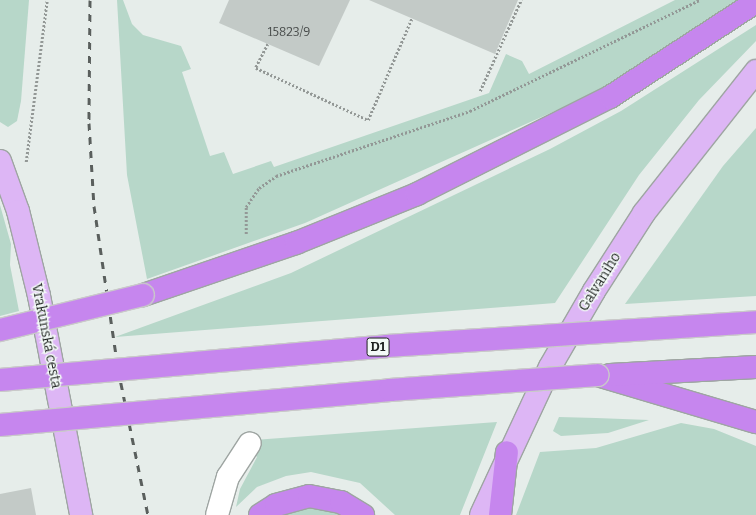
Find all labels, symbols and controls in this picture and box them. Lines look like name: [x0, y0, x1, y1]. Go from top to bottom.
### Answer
house number: 15823/9: [268, 26, 310, 40]
street label: Galvaniho: [575, 250, 625, 314]
street label: Vrakunská cesta: [28, 282, 64, 390]
road number: D1: [366, 336, 390, 358]

